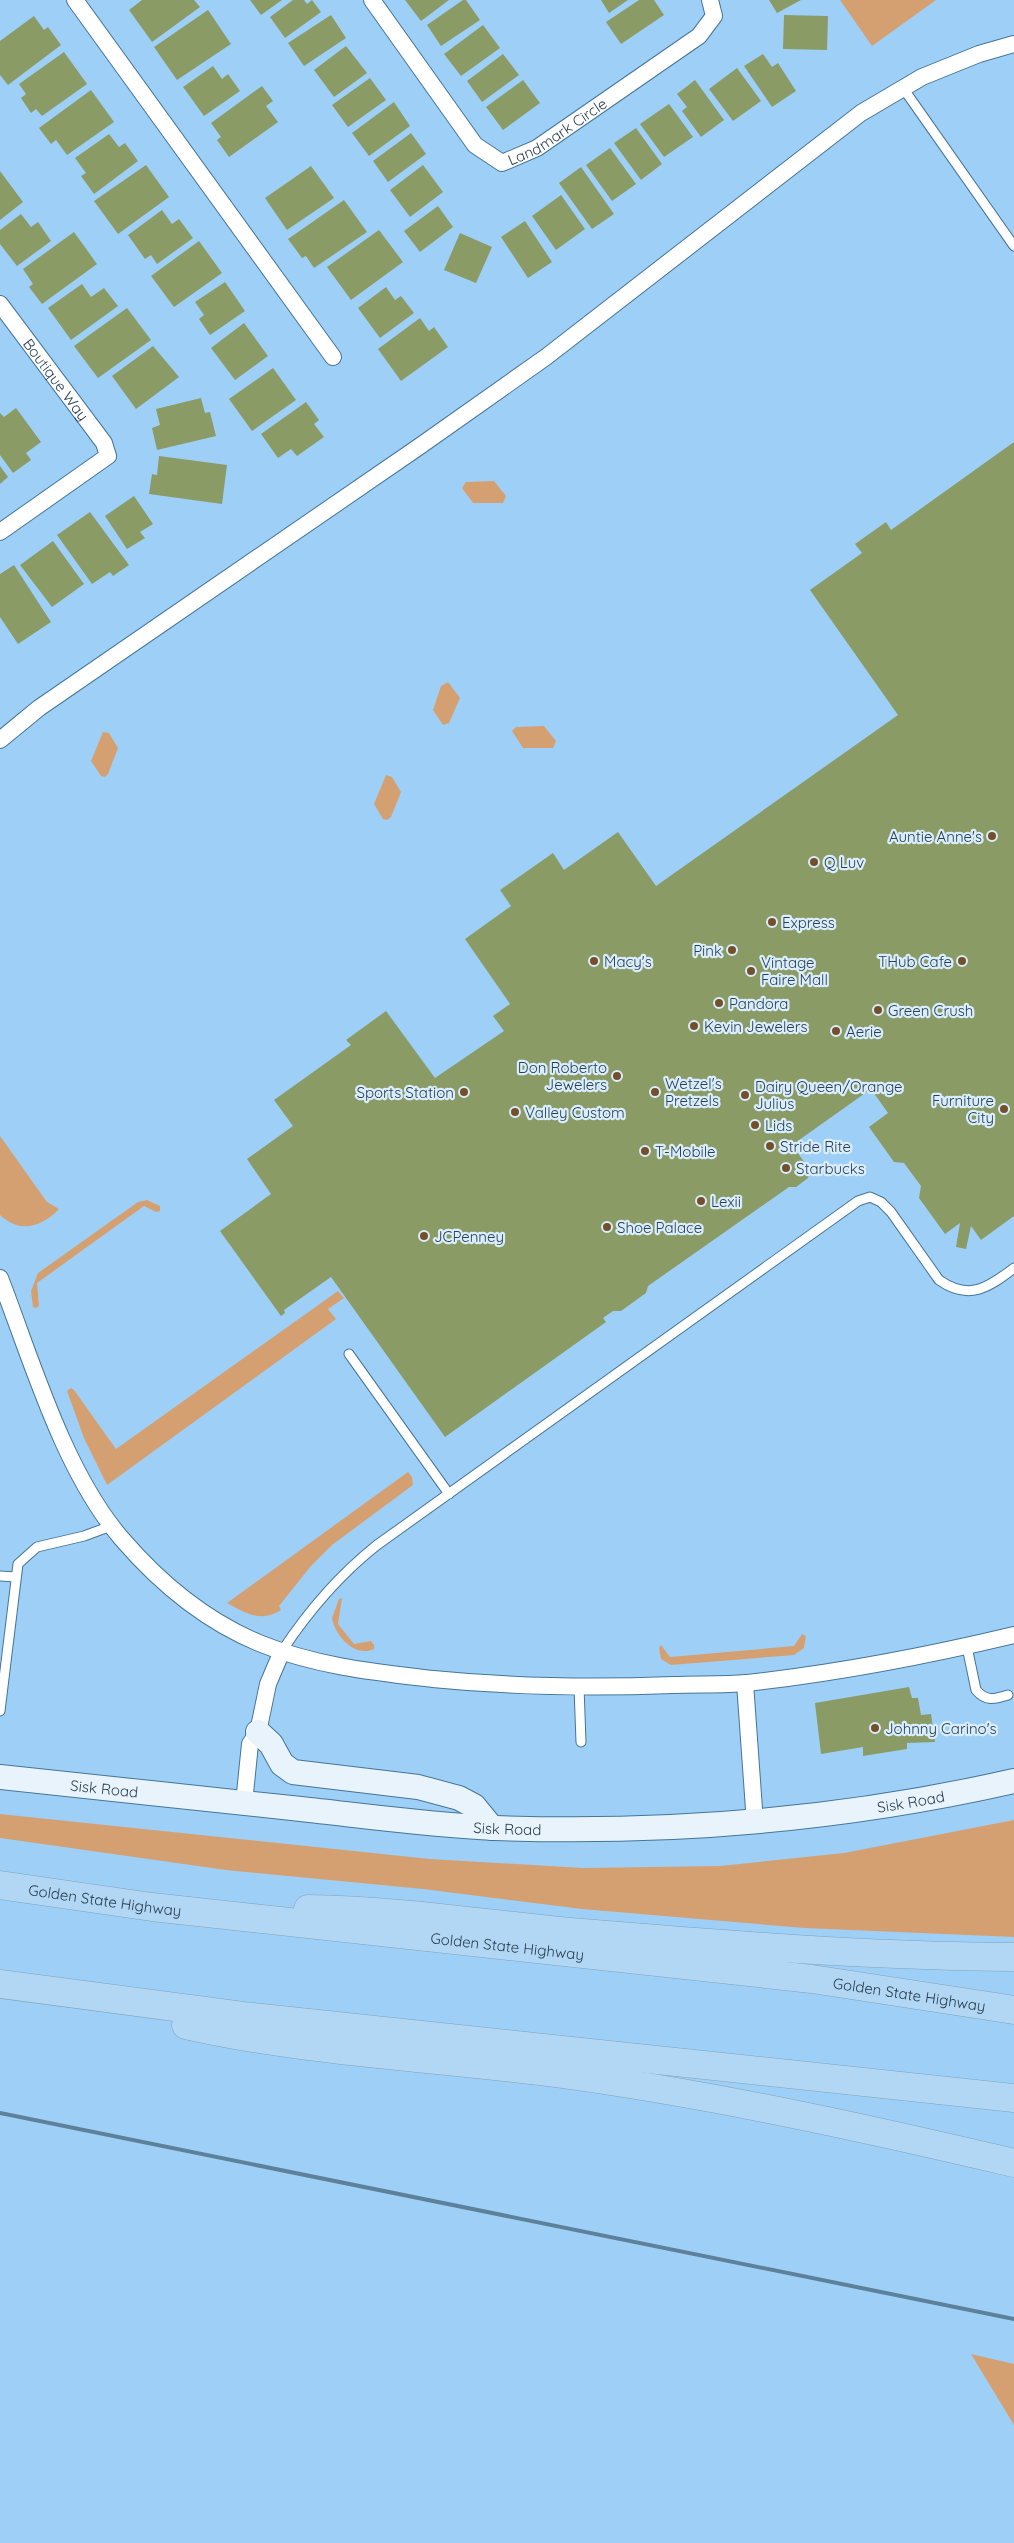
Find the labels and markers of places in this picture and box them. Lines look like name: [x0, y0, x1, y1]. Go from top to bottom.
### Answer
place label: Auntie Anne's: [889, 827, 982, 846]
marker: Auntie Anne's: [986, 830, 998, 842]
place label: Q Luv: [824, 853, 864, 872]
marker: Q Luv: [808, 856, 820, 868]
place label: Express: [782, 913, 835, 932]
marker: Express: [766, 916, 778, 928]
place label: Pink: [693, 941, 722, 960]
marker: Pink: [726, 944, 738, 956]
place label: Macy's: [604, 952, 652, 971]
place label: THub Cafe: [878, 952, 952, 971]
place label: Vintage Faire Mall: [761, 953, 828, 989]
marker: Macy's: [588, 955, 600, 967]
marker: THub Cafe: [956, 955, 968, 967]
marker: Vintage Faire Mall: [745, 965, 757, 977]
place label: Pandora: [729, 994, 788, 1013]
marker: Pandora: [713, 997, 725, 1009]
place label: Green Crush: [888, 1001, 973, 1020]
marker: Green Crush: [872, 1004, 884, 1016]
place label: Kevin Jewelers: [704, 1017, 808, 1036]
marker: Kevin Jewelers: [688, 1020, 700, 1032]
place label: Aerie: [846, 1022, 882, 1041]
marker: Aerie: [830, 1025, 842, 1037]
place label: Don Roberto Jewelers: [518, 1058, 607, 1094]
marker: Don Roberto Jewelers: [611, 1070, 623, 1082]
place label: Wetzel's Pretzels: [665, 1074, 722, 1110]
place label: Dairy Queen/Orange Julius: [755, 1077, 902, 1113]
place label: Sports Station: [356, 1083, 454, 1102]
marker: Sports Station: [458, 1086, 470, 1098]
marker: Wetzel's Pretzels: [649, 1086, 661, 1098]
marker: Dairy Queen/Orange Julius: [739, 1089, 751, 1101]
place label: Furniture City: [932, 1091, 994, 1127]
place label: Valley Custom: [525, 1103, 625, 1122]
marker: Furniture City: [998, 1103, 1010, 1115]
marker: Valley Custom: [509, 1106, 521, 1118]
place label: Lids: [765, 1116, 792, 1135]
marker: Lids: [749, 1119, 761, 1131]
place label: Stride Rite: [780, 1137, 851, 1156]
marker: Stride Rite: [764, 1140, 776, 1152]
place label: T-Mobile: [655, 1142, 715, 1161]
marker: T-Mobile: [639, 1145, 651, 1157]
place label: Starbucks: [796, 1159, 865, 1178]
marker: Starbucks: [780, 1162, 792, 1174]
place label: Lexii: [711, 1192, 741, 1211]
marker: Lexii: [695, 1195, 707, 1207]
place label: Shoe Palace: [617, 1218, 702, 1237]
marker: Shoe Palace: [601, 1221, 613, 1233]
place label: JCPenney: [434, 1227, 504, 1246]
marker: JCPenney: [418, 1230, 430, 1242]
place label: Johnny Carino's: [885, 1719, 997, 1738]
marker: Johnny Carino's: [869, 1722, 881, 1734]

